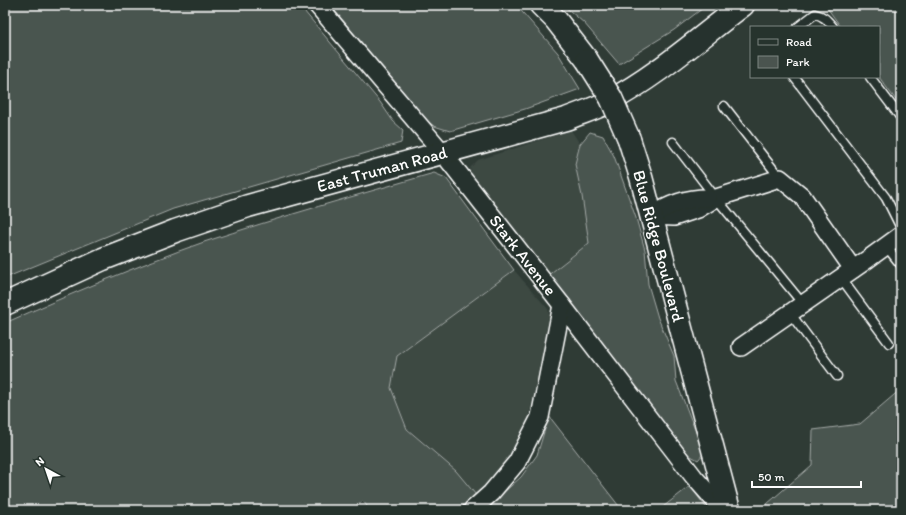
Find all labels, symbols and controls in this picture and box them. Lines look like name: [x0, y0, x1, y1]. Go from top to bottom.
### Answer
legend: [750, 26, 880, 78]
text: Road: [786, 35, 812, 49]
text: Park: [786, 55, 810, 69]
street label: East Truman Road: [315, 142, 450, 196]
street label: Blue Ridge Boulevard: [629, 168, 689, 325]
street label: Stark Avenue: [485, 211, 561, 299]
north arrow: [26, 449, 66, 489]
text: N: [33, 454, 47, 469]
scale bar: [752, 463, 861, 489]
text: 50 m: [758, 470, 784, 484]

